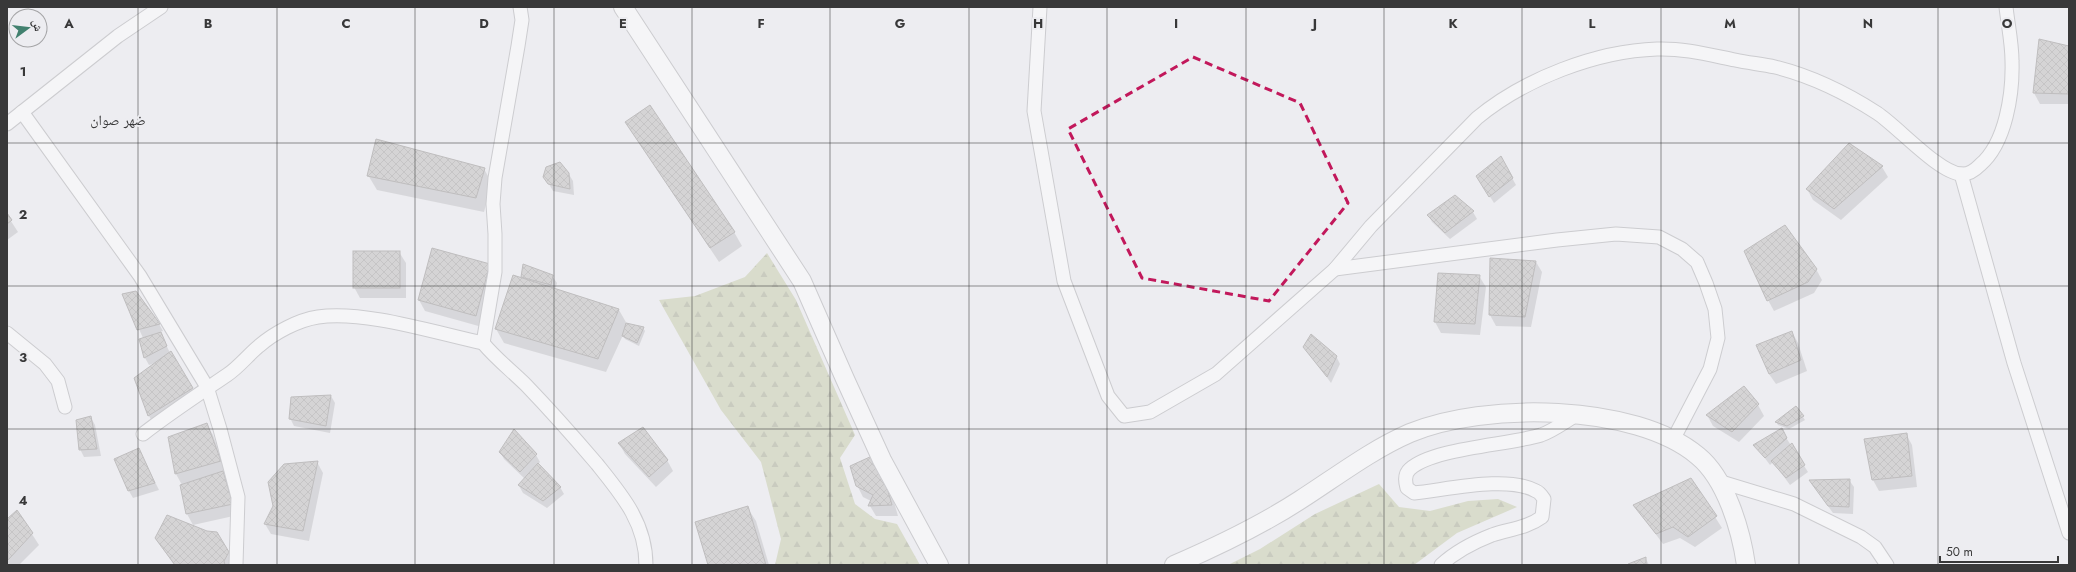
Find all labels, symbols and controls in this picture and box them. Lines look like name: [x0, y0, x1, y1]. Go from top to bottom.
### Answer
north arrow: [8, 8, 48, 48]
text: A: [63, 14, 74, 33]
text: B: [204, 14, 213, 33]
text: C: [341, 14, 351, 33]
text: D: [479, 14, 489, 33]
text: E: [619, 14, 627, 33]
text: F: [757, 14, 765, 33]
text: G: [895, 14, 906, 33]
text: H: [1033, 14, 1043, 33]
text: I: [1174, 14, 1178, 33]
text: J: [1310, 14, 1317, 33]
text: K: [1448, 14, 1458, 33]
text: L: [1589, 14, 1596, 33]
text: M: [1724, 14, 1736, 33]
text: N: [1863, 14, 1873, 33]
text: O: [2002, 14, 2013, 33]
text: ش: [28, 18, 47, 33]
text: 1: [20, 62, 26, 81]
district label: ضهر صوان: [90, 110, 146, 130]
text: 2: [19, 205, 27, 224]
text: 3: [19, 348, 27, 367]
text: 4: [18, 491, 28, 510]
scale bar: [1940, 538, 2058, 564]
text: 50 m: [1946, 543, 1973, 561]

